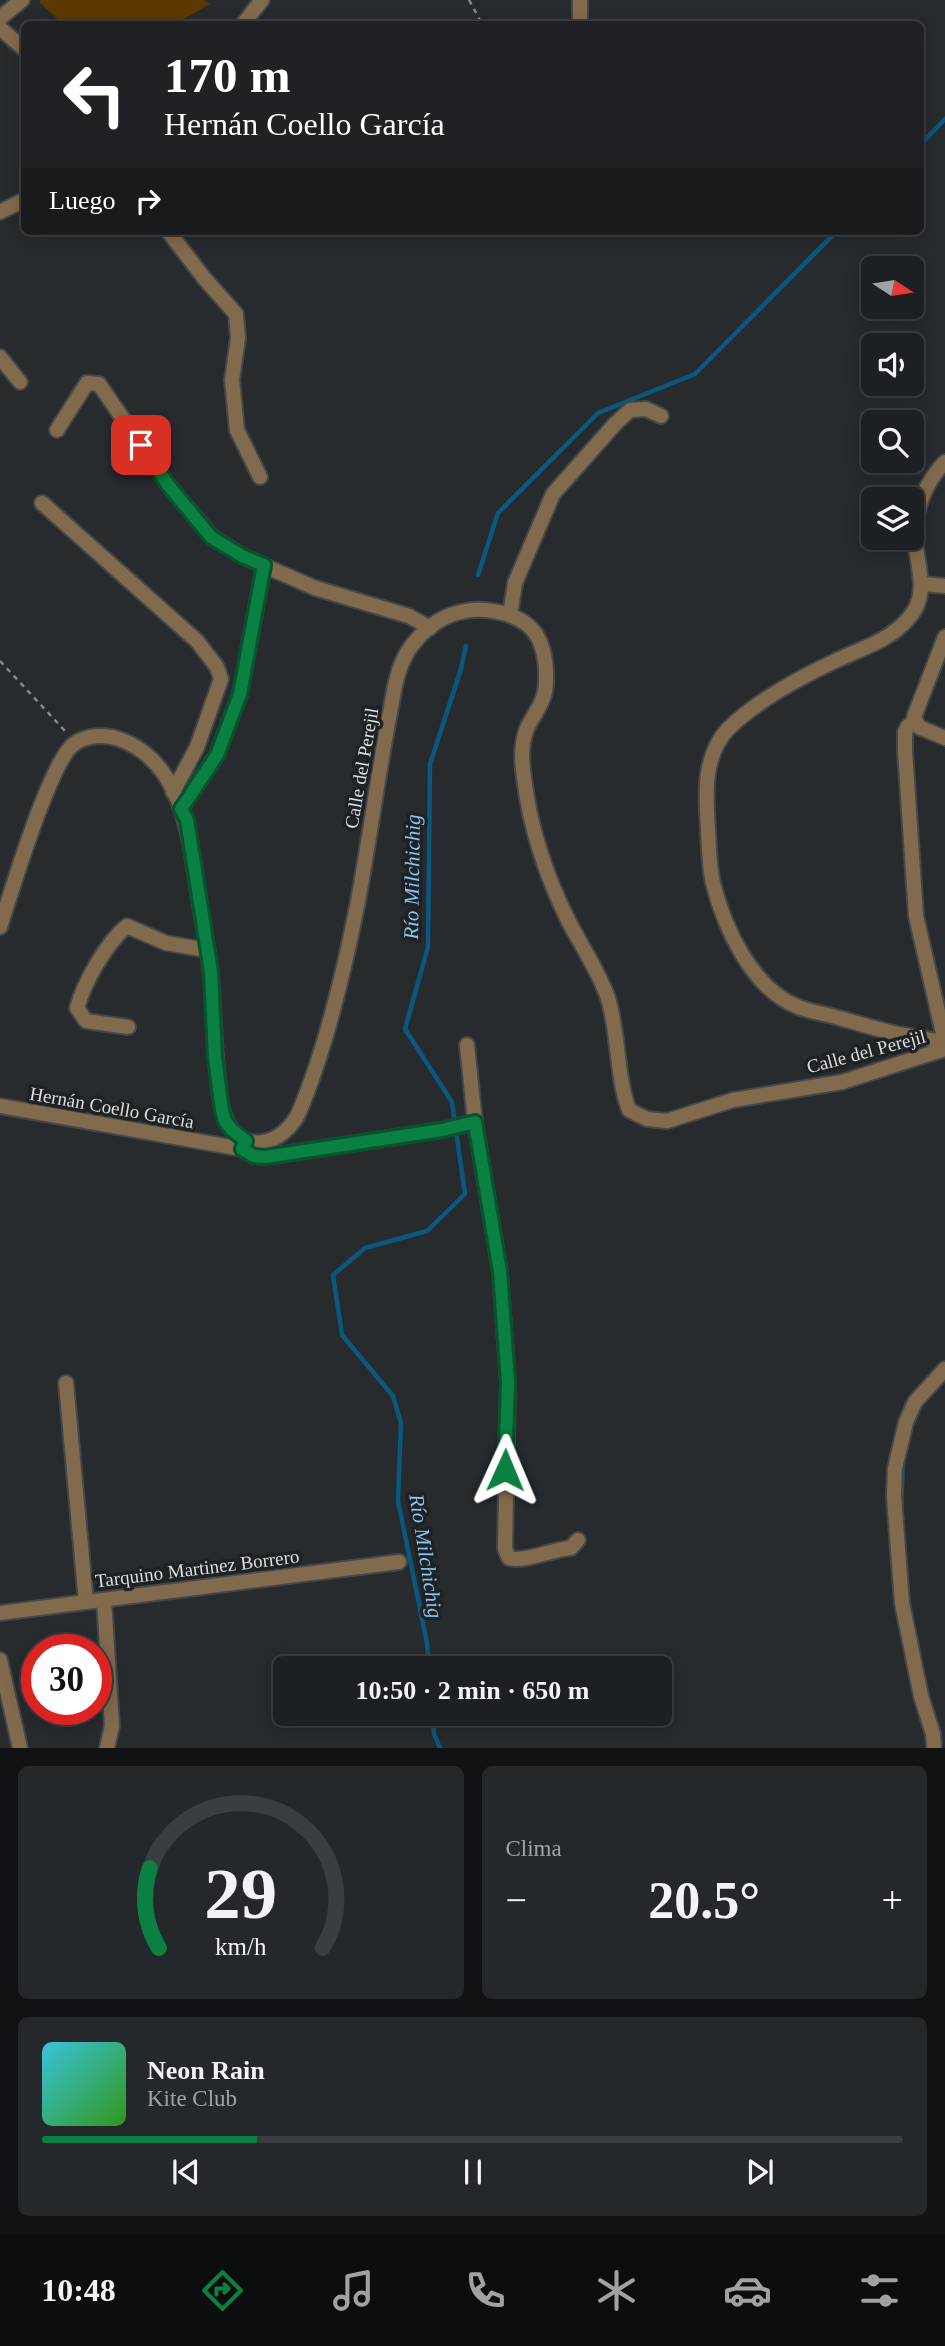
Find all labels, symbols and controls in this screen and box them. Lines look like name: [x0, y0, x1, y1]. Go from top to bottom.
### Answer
text: 170 m: [164, 48, 291, 103]
icon: left: [49, 49, 140, 140]
text: Hernán Coello García: [164, 106, 445, 142]
icon: right: [129, 182, 167, 220]
text: Luego: [49, 186, 115, 215]
north arrow: [861, 256, 924, 318]
map controls: [861, 256, 924, 550]
button: sound: [861, 333, 924, 396]
button: search: [861, 410, 924, 473]
pin: [111, 415, 171, 475]
icon: arrive: [122, 426, 160, 464]
button: layers: [861, 487, 924, 550]
street label: Calle del Perejil: [341, 706, 382, 830]
water label: Río Milchichig: [399, 814, 425, 941]
street label: Calle del Perejil: [804, 1026, 928, 1077]
street label: Hernán Coello García: [28, 1083, 196, 1132]
position arrow: [468, 1433, 542, 1507]
water label: Río Milchichig: [404, 1491, 448, 1620]
street label: Tarquino Martinez Borrero: [94, 1546, 300, 1591]
speed limit sign: 30: [21, 1634, 112, 1725]
text: 10:50 · 2 min · 650 m: [356, 1676, 590, 1705]
text: Clima: [506, 1836, 562, 1861]
text: 29: [204, 1854, 277, 1935]
text: 20.5°: [648, 1872, 760, 1929]
text: −: [506, 1879, 527, 1921]
text: +: [882, 1879, 903, 1921]
text: km/h: [215, 1933, 267, 1960]
text: Neon Rain: [147, 2056, 265, 2085]
text: Kite Club: [147, 2086, 237, 2111]
icon: previous: [167, 2153, 205, 2191]
icon: pause: [454, 2153, 492, 2191]
icon: next: [741, 2153, 779, 2191]
icon: directions: [198, 2266, 247, 2315]
icon: music: [329, 2266, 378, 2315]
icon: phone: [461, 2266, 510, 2315]
icon: climate: [592, 2266, 641, 2315]
icon: car: [723, 2266, 772, 2315]
icon: filters: [855, 2266, 904, 2315]
text: 10:48: [41, 2272, 116, 2308]

